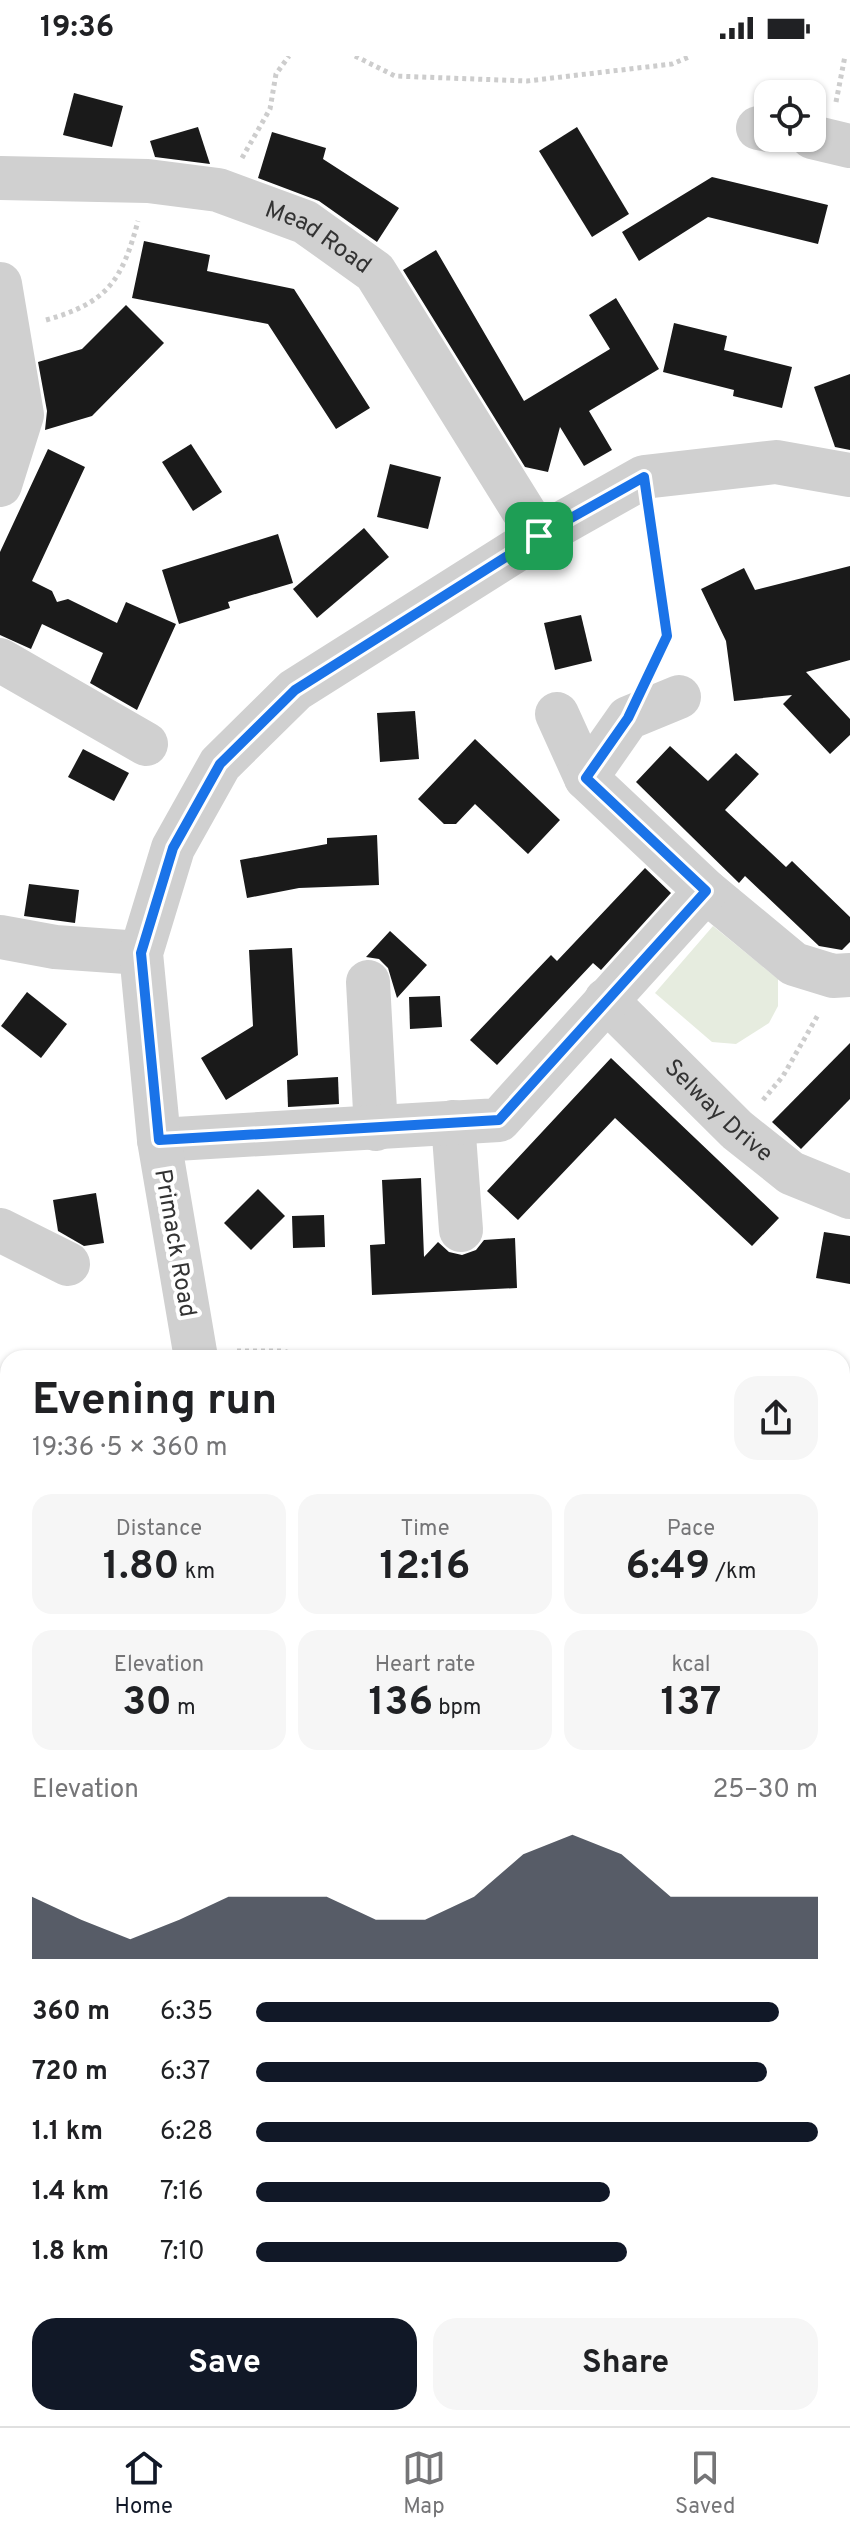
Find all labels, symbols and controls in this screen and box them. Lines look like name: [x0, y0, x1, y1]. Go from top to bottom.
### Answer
text: 19:36: [40, 10, 114, 47]
map controls: [754, 80, 826, 152]
button: locate: [754, 80, 826, 152]
street label: Mead Road: [260, 196, 377, 282]
pin: [505, 502, 573, 570]
icon: arrive: [517, 514, 561, 558]
street label: Selway Drive: [657, 1053, 778, 1170]
street label: Primack Road: [146, 1167, 202, 1320]
text: Evening run: [32, 1374, 277, 1430]
button: share: [734, 1376, 818, 1460]
text: 19:36 · 5 × 360 m: [32, 1432, 228, 1465]
text: Distance: [116, 1516, 202, 1543]
text: Time: [400, 1516, 450, 1543]
text: Pace: [667, 1516, 715, 1543]
text: 1.80: [103, 1543, 180, 1593]
text: 12:16: [380, 1543, 470, 1593]
text: 6:49: [626, 1543, 710, 1593]
text: km: [180, 1559, 215, 1586]
text: /km: [710, 1559, 756, 1586]
text: Elevation: [114, 1652, 204, 1679]
text: Heart rate: [375, 1652, 475, 1679]
text: kcal: [671, 1652, 711, 1679]
text: 30: [122, 1679, 172, 1729]
text: 136: [369, 1679, 433, 1729]
text: 137: [661, 1679, 721, 1729]
text: m: [172, 1695, 196, 1722]
text: bpm: [433, 1695, 481, 1722]
text: Elevation: [32, 1774, 139, 1807]
text: 25–30 m: [712, 1774, 818, 1807]
text: 360 m: [32, 1996, 110, 2029]
text: 6:35: [160, 1996, 213, 2029]
text: 720 m: [32, 2056, 108, 2089]
text: 6:37: [160, 2056, 210, 2089]
text: 1.1 km: [32, 2116, 103, 2149]
text: 6:28: [160, 2116, 213, 2149]
text: 1.4 km: [32, 2176, 109, 2209]
text: 7:16: [160, 2176, 204, 2209]
text: 1.8 km: [32, 2236, 109, 2269]
text: 7:10: [160, 2236, 205, 2269]
button: Save: [32, 2318, 417, 2410]
button: Share: [433, 2318, 818, 2410]
tab: Home: [115, 2446, 173, 2521]
tab: Map: [402, 2446, 446, 2521]
tab: Saved: [675, 2446, 735, 2521]

